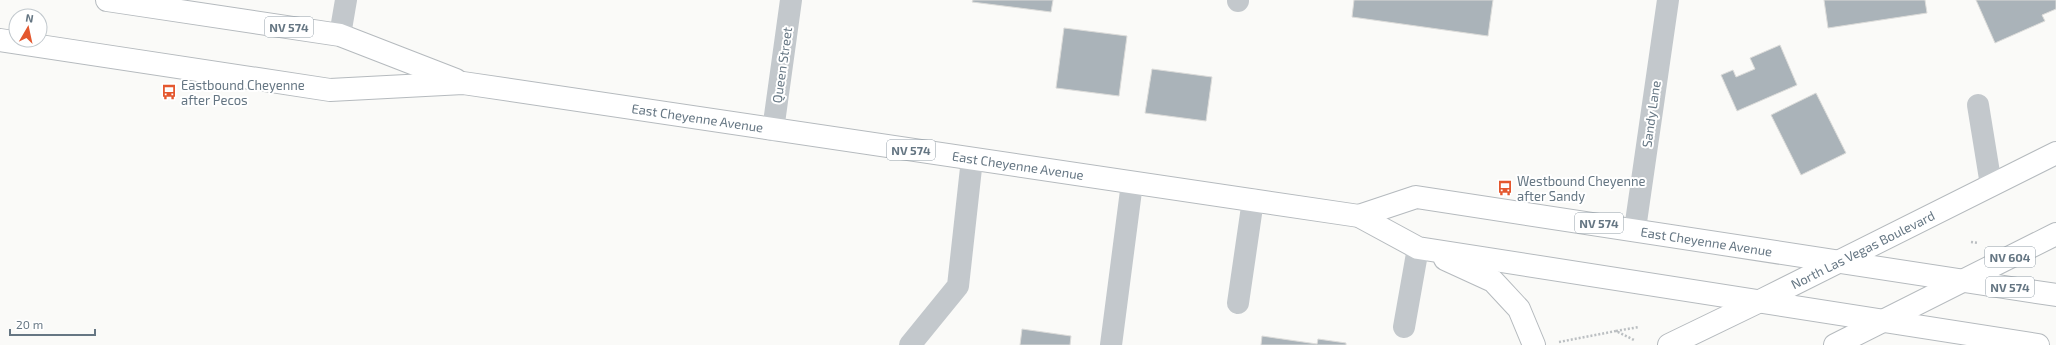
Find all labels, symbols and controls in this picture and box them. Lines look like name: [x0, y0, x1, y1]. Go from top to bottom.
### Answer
north arrow: [8, 8, 48, 48]
text: N: [25, 11, 35, 25]
road number: NV 574: [265, 17, 313, 37]
street label: Queen Street: [769, 26, 795, 104]
place label: Eastbound Cheyenne after Pecos: [181, 77, 305, 108]
street label: Sandy Lane: [1638, 80, 1664, 148]
bus stop icon: Eastbound Cheyenne after Pecos: [160, 83, 178, 101]
street label: East Cheyenne Avenue: [631, 100, 764, 135]
road number: NV 574: [887, 140, 935, 160]
street label: East Cheyenne Avenue: [951, 148, 1085, 183]
place label: Westbound Cheyenne after Sandy: [1517, 173, 1646, 204]
bus stop icon: Westbound Cheyenne after Sandy: [1496, 179, 1514, 197]
street label: North Las Vegas Boulevard: [1788, 207, 1937, 292]
road number: NV 574: [1575, 213, 1623, 233]
street label: East Cheyenne Avenue: [1640, 224, 1773, 259]
road number: NV 604: [1985, 247, 2035, 267]
road number: NV 574: [1986, 277, 2034, 297]
scale bar: [10, 311, 95, 337]
text: 20 m: [16, 317, 43, 331]

